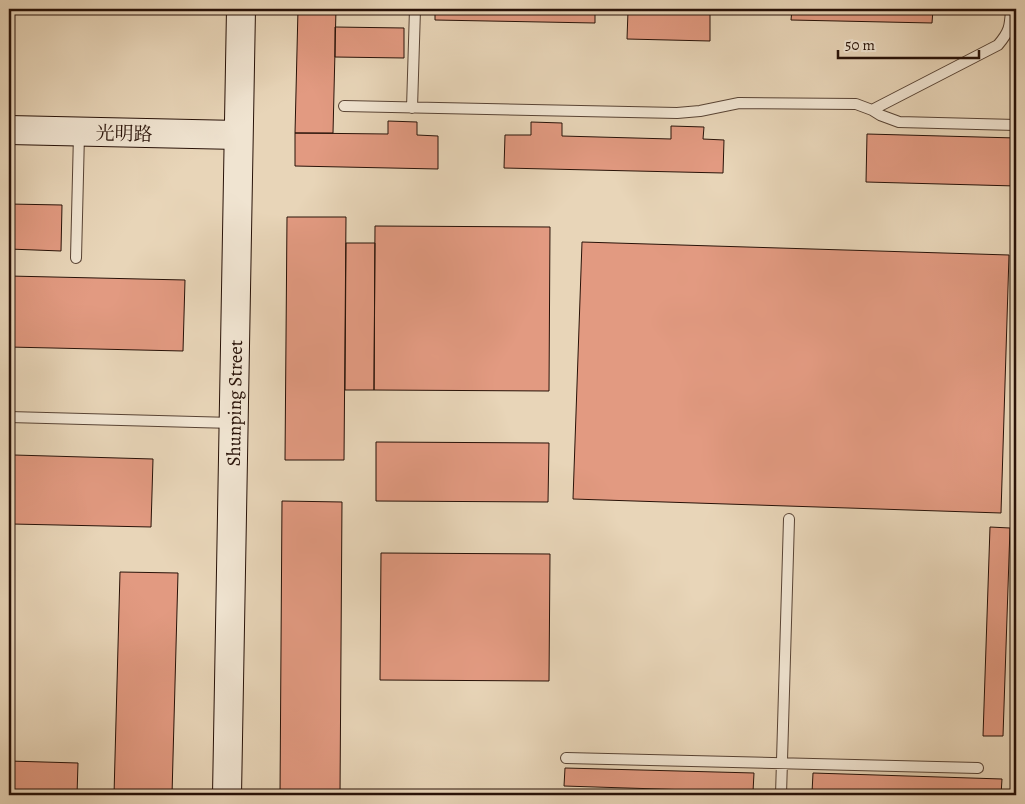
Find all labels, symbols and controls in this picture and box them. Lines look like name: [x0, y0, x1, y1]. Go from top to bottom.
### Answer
scale bar: [838, 28, 979, 60]
text: 50 m: [845, 35, 875, 55]
street label: 光明路: [95, 121, 153, 147]
street label: Shunping Street: [221, 340, 249, 467]

